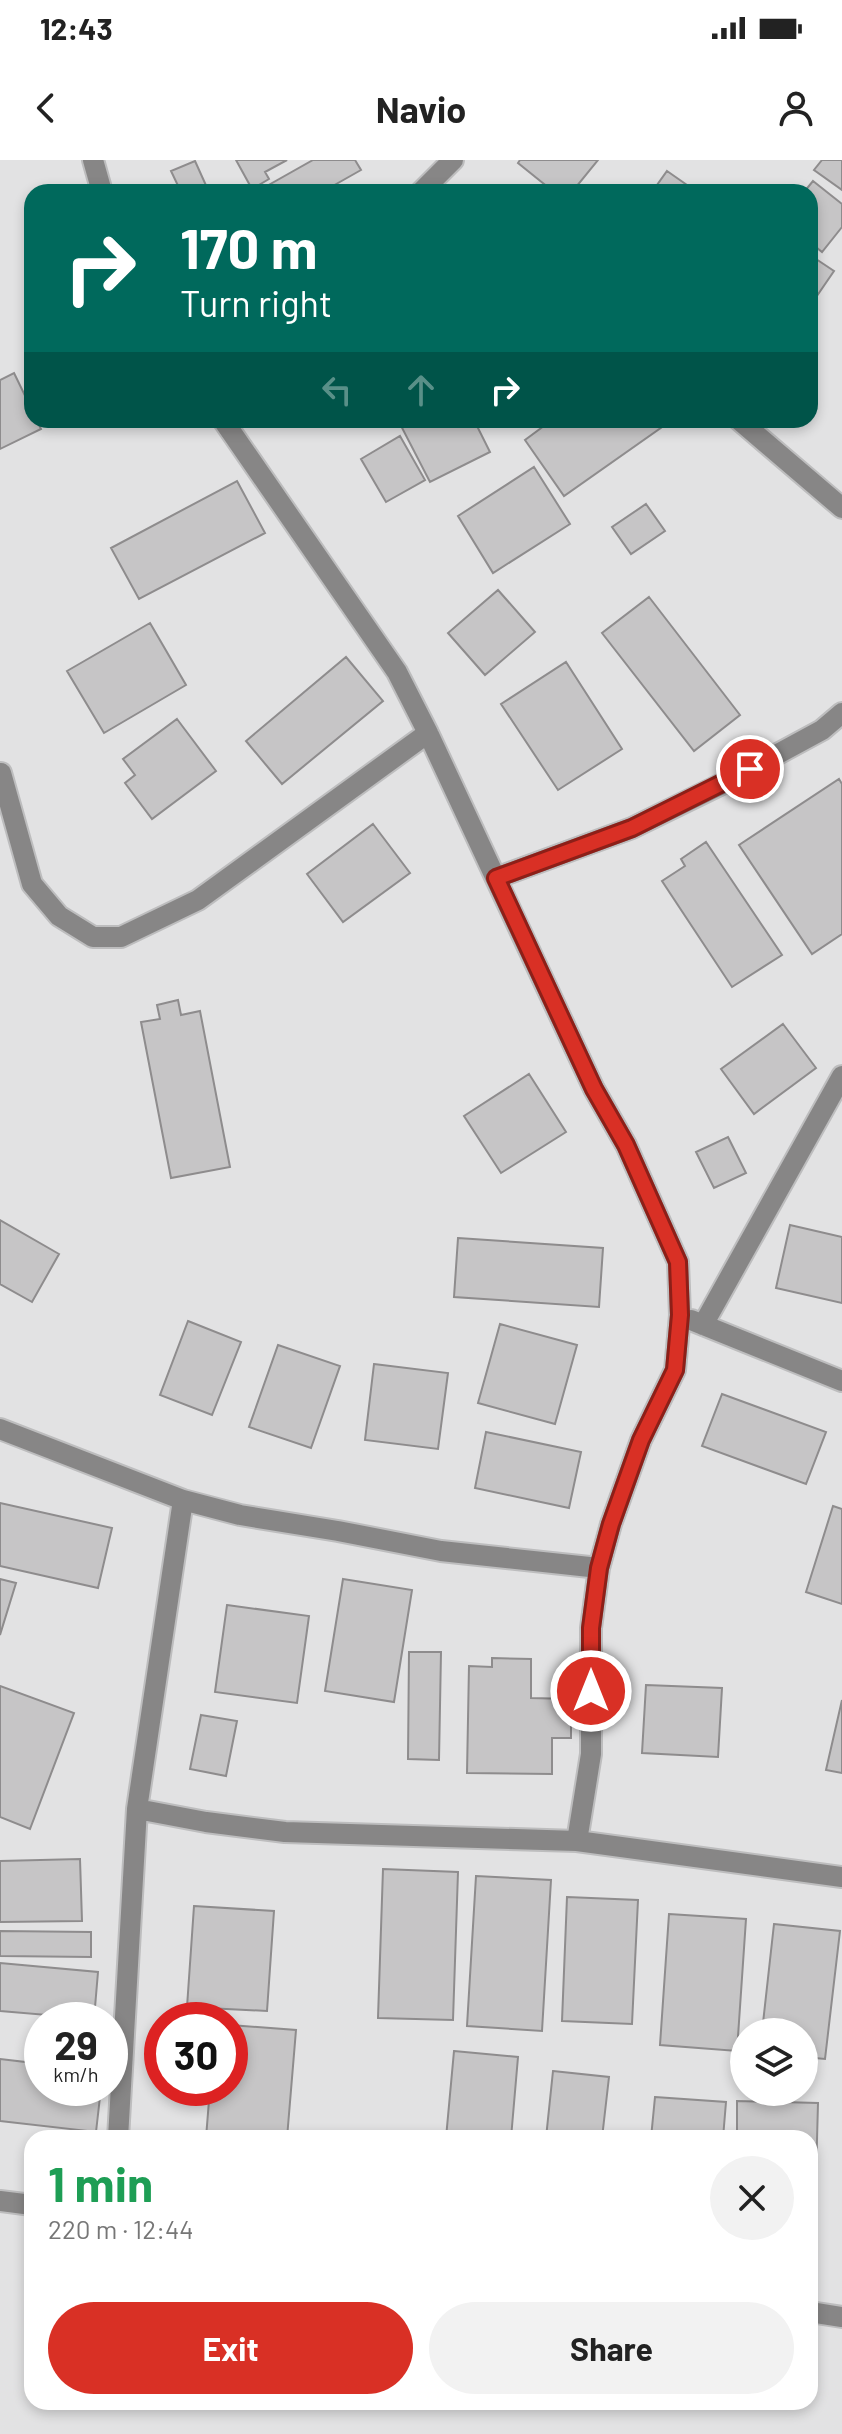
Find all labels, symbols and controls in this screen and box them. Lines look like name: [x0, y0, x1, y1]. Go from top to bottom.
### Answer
text: 12:43: [40, 10, 113, 46]
icon: back: [24, 86, 68, 130]
icon: person: [774, 86, 818, 130]
text: Navio: [376, 87, 466, 130]
text: 170 m: [180, 213, 317, 280]
icon: right: [48, 216, 152, 320]
text: Turn right: [180, 281, 332, 324]
icon: left: [315, 368, 359, 412]
icon: ahead: [399, 368, 443, 412]
icon: right: [483, 368, 527, 412]
pin: [716, 735, 784, 803]
icon: arrive: [728, 747, 772, 791]
position arrow: [549, 1649, 633, 1733]
speed limit sign: 30: [144, 2002, 248, 2106]
map controls: [730, 2018, 818, 2106]
button: layers: [730, 2018, 818, 2106]
text: 29: [54, 2020, 98, 2068]
text: km/h: [53, 2062, 99, 2086]
text: 1 min: [48, 2154, 153, 2212]
button: close: [710, 2156, 794, 2240]
text: 220 m · 12:44: [48, 2213, 194, 2244]
button: Exit: [48, 2302, 413, 2394]
button: Share: [429, 2302, 794, 2394]

